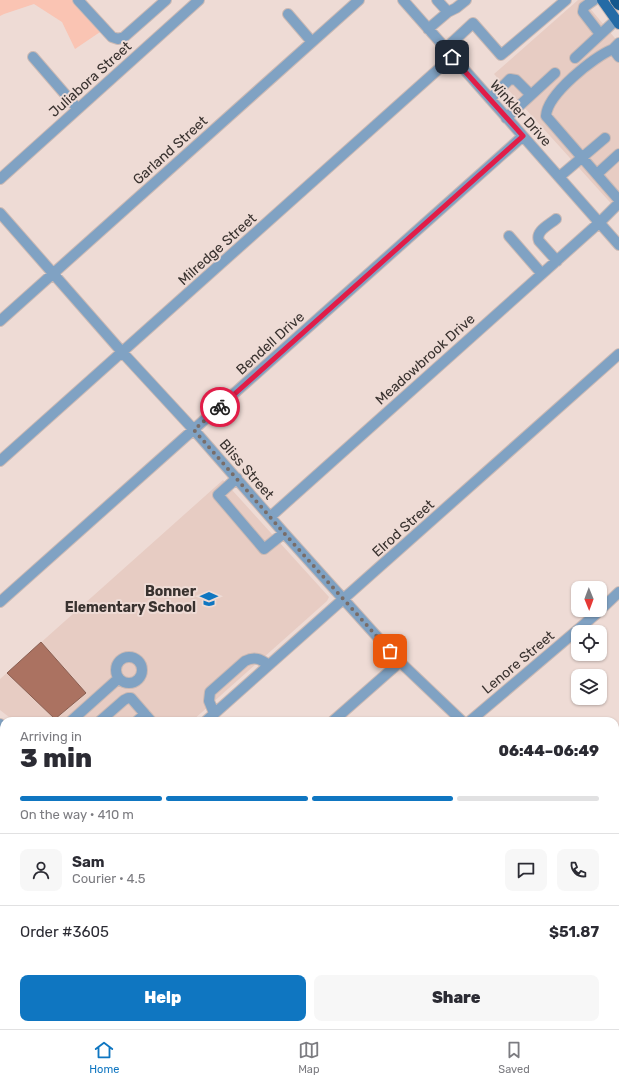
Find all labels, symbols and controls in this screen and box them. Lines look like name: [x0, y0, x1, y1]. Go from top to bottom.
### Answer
street label: Juliabora Street: [46, 38, 135, 121]
pin: [435, 40, 469, 74]
icon: home: [441, 46, 463, 68]
street label: Winkler Drive: [486, 77, 555, 150]
street label: Garland Street: [130, 112, 211, 188]
street label: Milredge Street: [175, 209, 260, 289]
street label: Bendell Drive: [233, 308, 308, 378]
street label: Meadowbrook Drive: [372, 310, 479, 408]
courier: [200, 387, 240, 427]
icon: bike: [209, 396, 231, 418]
street label: Bliss Street: [216, 436, 278, 503]
street label: Elrod Street: [369, 496, 438, 561]
north arrow: [571, 581, 607, 617]
map controls: [571, 581, 607, 705]
place label: Bonner Elementary School: [65, 583, 197, 616]
school or university icon: Bonner Elementary School: [199, 589, 219, 609]
button: locate: [571, 625, 607, 661]
street label: Lenore Street: [479, 627, 558, 698]
pin: [373, 634, 407, 668]
icon: bag: [379, 640, 401, 662]
button: layers: [571, 669, 607, 705]
text: Arriving in: [20, 729, 82, 744]
text: 06:44–06:49: [498, 742, 599, 760]
text: 3 min: [20, 743, 92, 774]
text: On the way · 410 m: [20, 807, 134, 822]
button: person: [20, 849, 62, 891]
button: chat: [505, 849, 547, 891]
button: phone: [557, 849, 599, 891]
text: Sam: [72, 853, 105, 871]
text: Courier · 4.5: [72, 871, 146, 886]
text: Order #3605: [20, 923, 109, 941]
text: $51.87: [549, 923, 599, 941]
button: Help: [20, 975, 306, 1021]
button: Share: [314, 975, 599, 1021]
tab: Home: [89, 1039, 119, 1076]
tab: Map: [298, 1039, 320, 1076]
tab: Saved: [498, 1039, 530, 1076]

